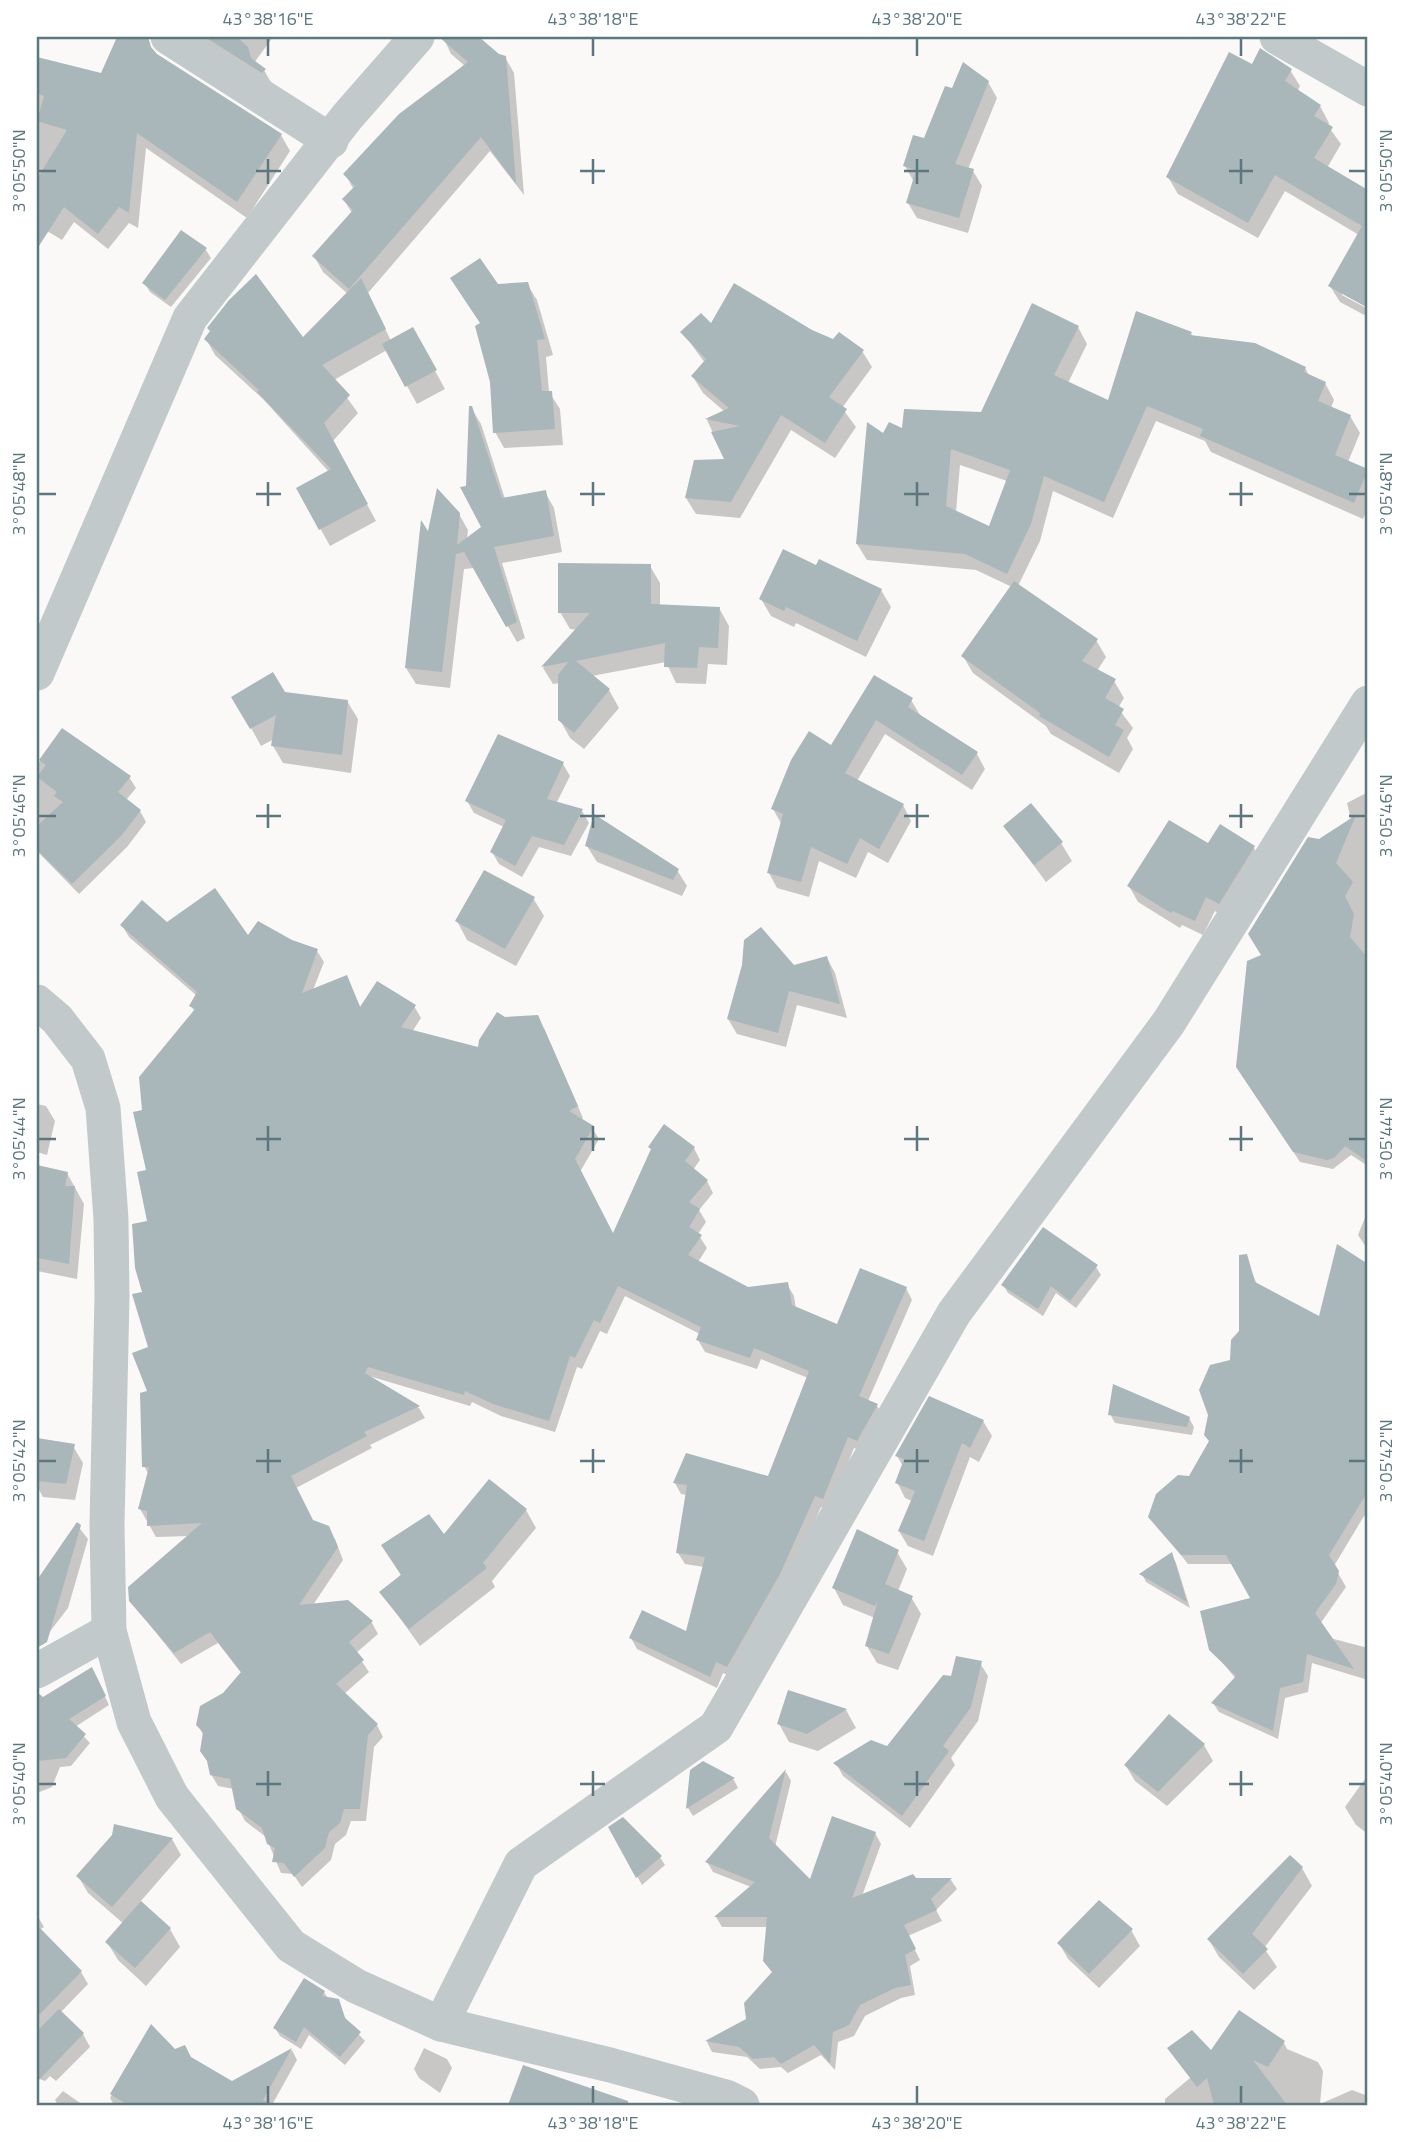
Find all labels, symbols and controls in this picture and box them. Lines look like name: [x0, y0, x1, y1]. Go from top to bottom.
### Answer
text: 43°38'16"E: [223, 5, 314, 32]
text: 43°38'18"E: [548, 5, 639, 32]
text: 43°38'20"E: [872, 5, 963, 32]
text: 43°38'22"E: [1196, 5, 1287, 32]
text: 3°05'50"N: [5, 129, 32, 213]
text: 3°05'50"N: [1372, 129, 1399, 213]
text: 3°05'48"N: [5, 452, 32, 536]
text: 3°05'48"N: [1372, 452, 1399, 536]
text: 3°05'46"N: [5, 774, 32, 858]
text: 3°05'46"N: [1372, 774, 1399, 858]
text: 3°05'44"N: [5, 1097, 32, 1181]
text: 3°05'44"N: [1372, 1097, 1399, 1181]
text: 3°05'42"N: [5, 1419, 32, 1503]
text: 3°05'42"N: [1372, 1419, 1399, 1503]
text: 3°05'40"N: [5, 1742, 32, 1826]
text: 3°05'40"N: [1372, 1742, 1399, 1826]
text: 43°38'16"E: [223, 2109, 314, 2136]
text: 43°38'18"E: [548, 2109, 639, 2136]
text: 43°38'20"E: [872, 2109, 963, 2136]
text: 43°38'22"E: [1196, 2109, 1287, 2136]

